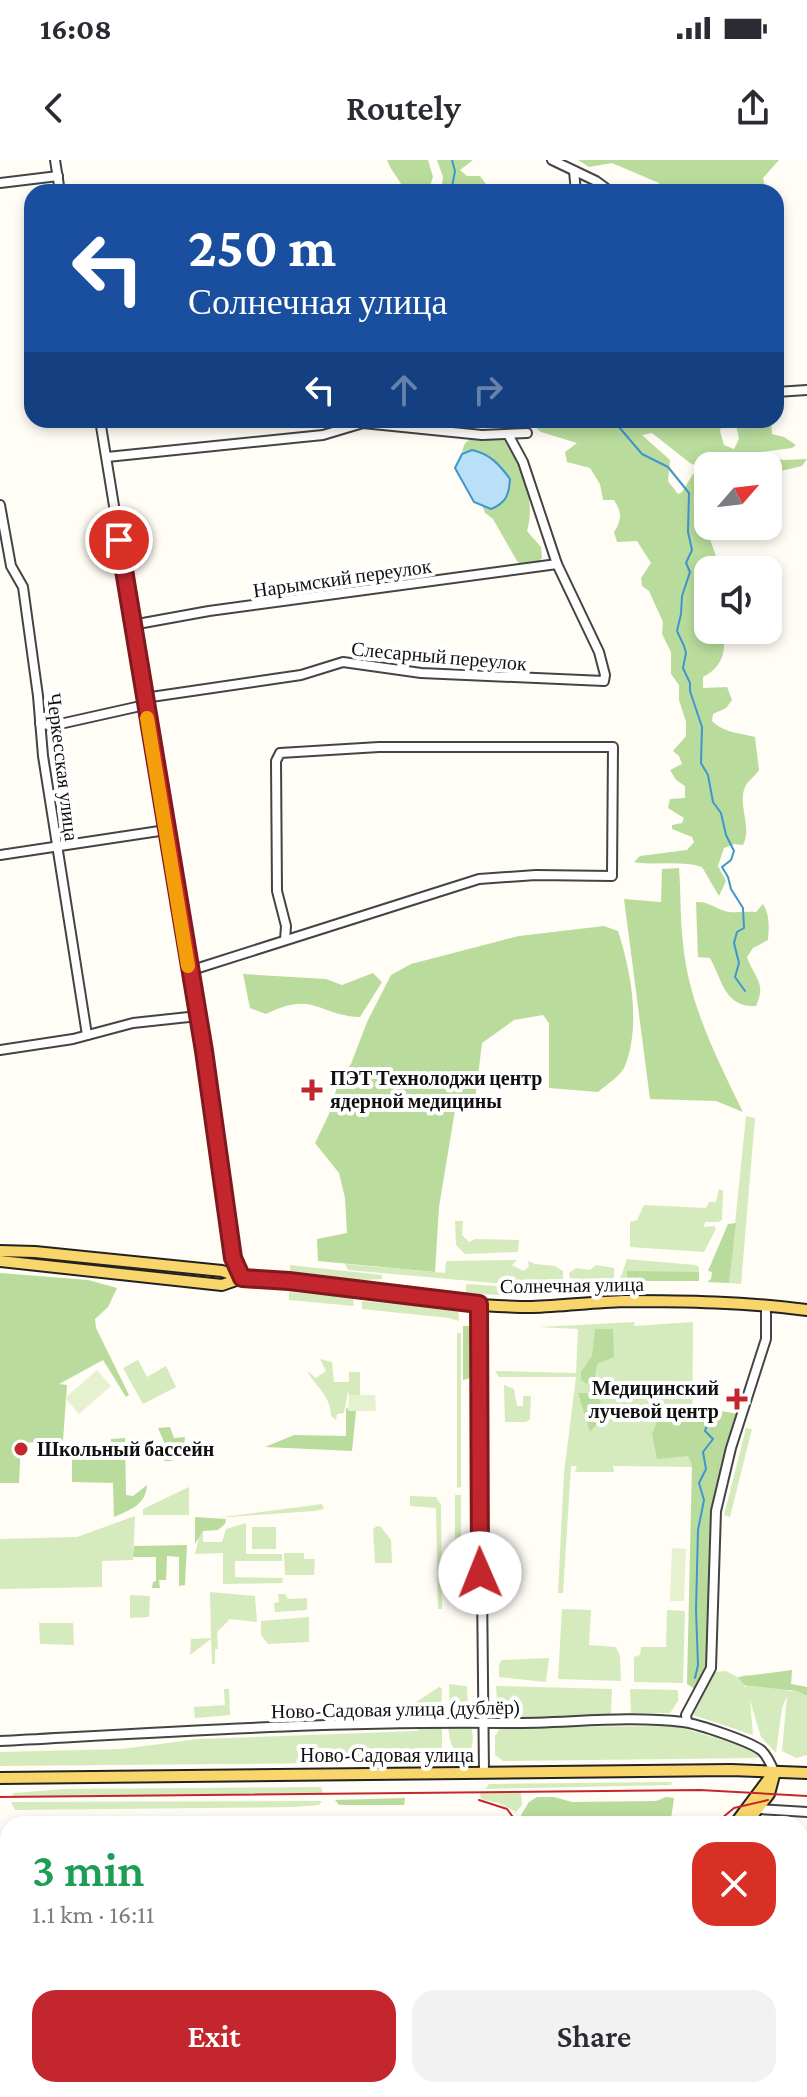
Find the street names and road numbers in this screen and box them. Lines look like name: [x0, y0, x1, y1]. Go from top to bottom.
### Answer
street label: Нарымский переулок: [251, 555, 433, 602]
street label: Слесарный переулок: [350, 637, 528, 676]
street label: Черкесская улица: [42, 692, 83, 842]
street label: Солнечная улица: [500, 1273, 644, 1298]
street label: Ново-Садовая улица (дублёр): [271, 1696, 521, 1723]
street label: Ново-Садовая улица: [300, 1744, 474, 1767]

